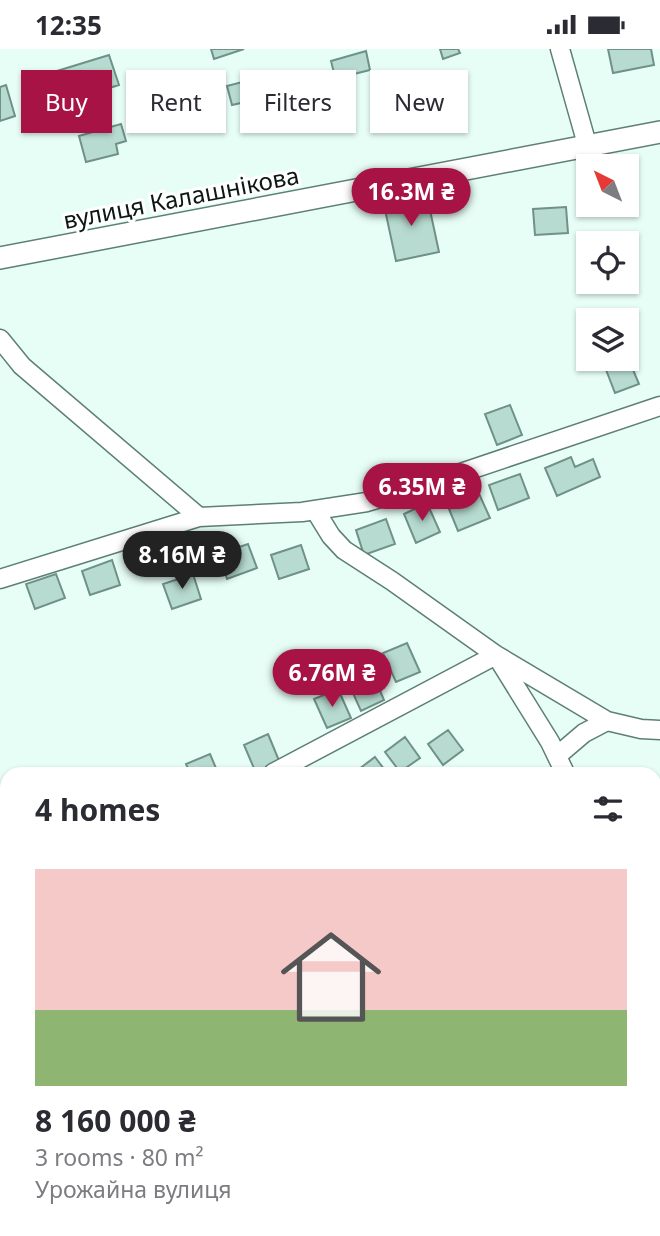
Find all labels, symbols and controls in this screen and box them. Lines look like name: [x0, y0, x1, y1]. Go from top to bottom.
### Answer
text: 12:35: [35, 7, 102, 43]
chip: Buy: [21, 70, 112, 133]
chip: Rent: [126, 70, 226, 133]
chip: Filters: [240, 70, 356, 133]
chip: New: [370, 70, 468, 133]
north arrow: [576, 154, 639, 217]
map controls: [576, 154, 639, 371]
street label: вулиця Калашнікова: [60, 158, 302, 236]
pin: 16.3M ₴: [346, 169, 476, 228]
text: 16.3M ₴: [368, 175, 454, 207]
button: locate: [576, 231, 639, 294]
button: layers: [576, 308, 639, 371]
pin: 6.35M ₴: [357, 463, 487, 523]
text: 6.35M ₴: [379, 470, 465, 502]
pin: 8.16M ₴: [117, 531, 247, 591]
text: 8.16M ₴: [139, 538, 225, 570]
pin: 6.76M ₴: [267, 649, 397, 709]
text: 6.76M ₴: [289, 656, 375, 688]
text: 4 homes: [35, 789, 160, 830]
icon: filters: [589, 790, 627, 828]
icon: home: [268, 914, 394, 1040]
text: 8 160 000 ₴: [35, 1100, 196, 1141]
text: 3 rooms · 80 m²: [35, 1141, 204, 1173]
text: Урожайна вулиця: [35, 1173, 232, 1205]

